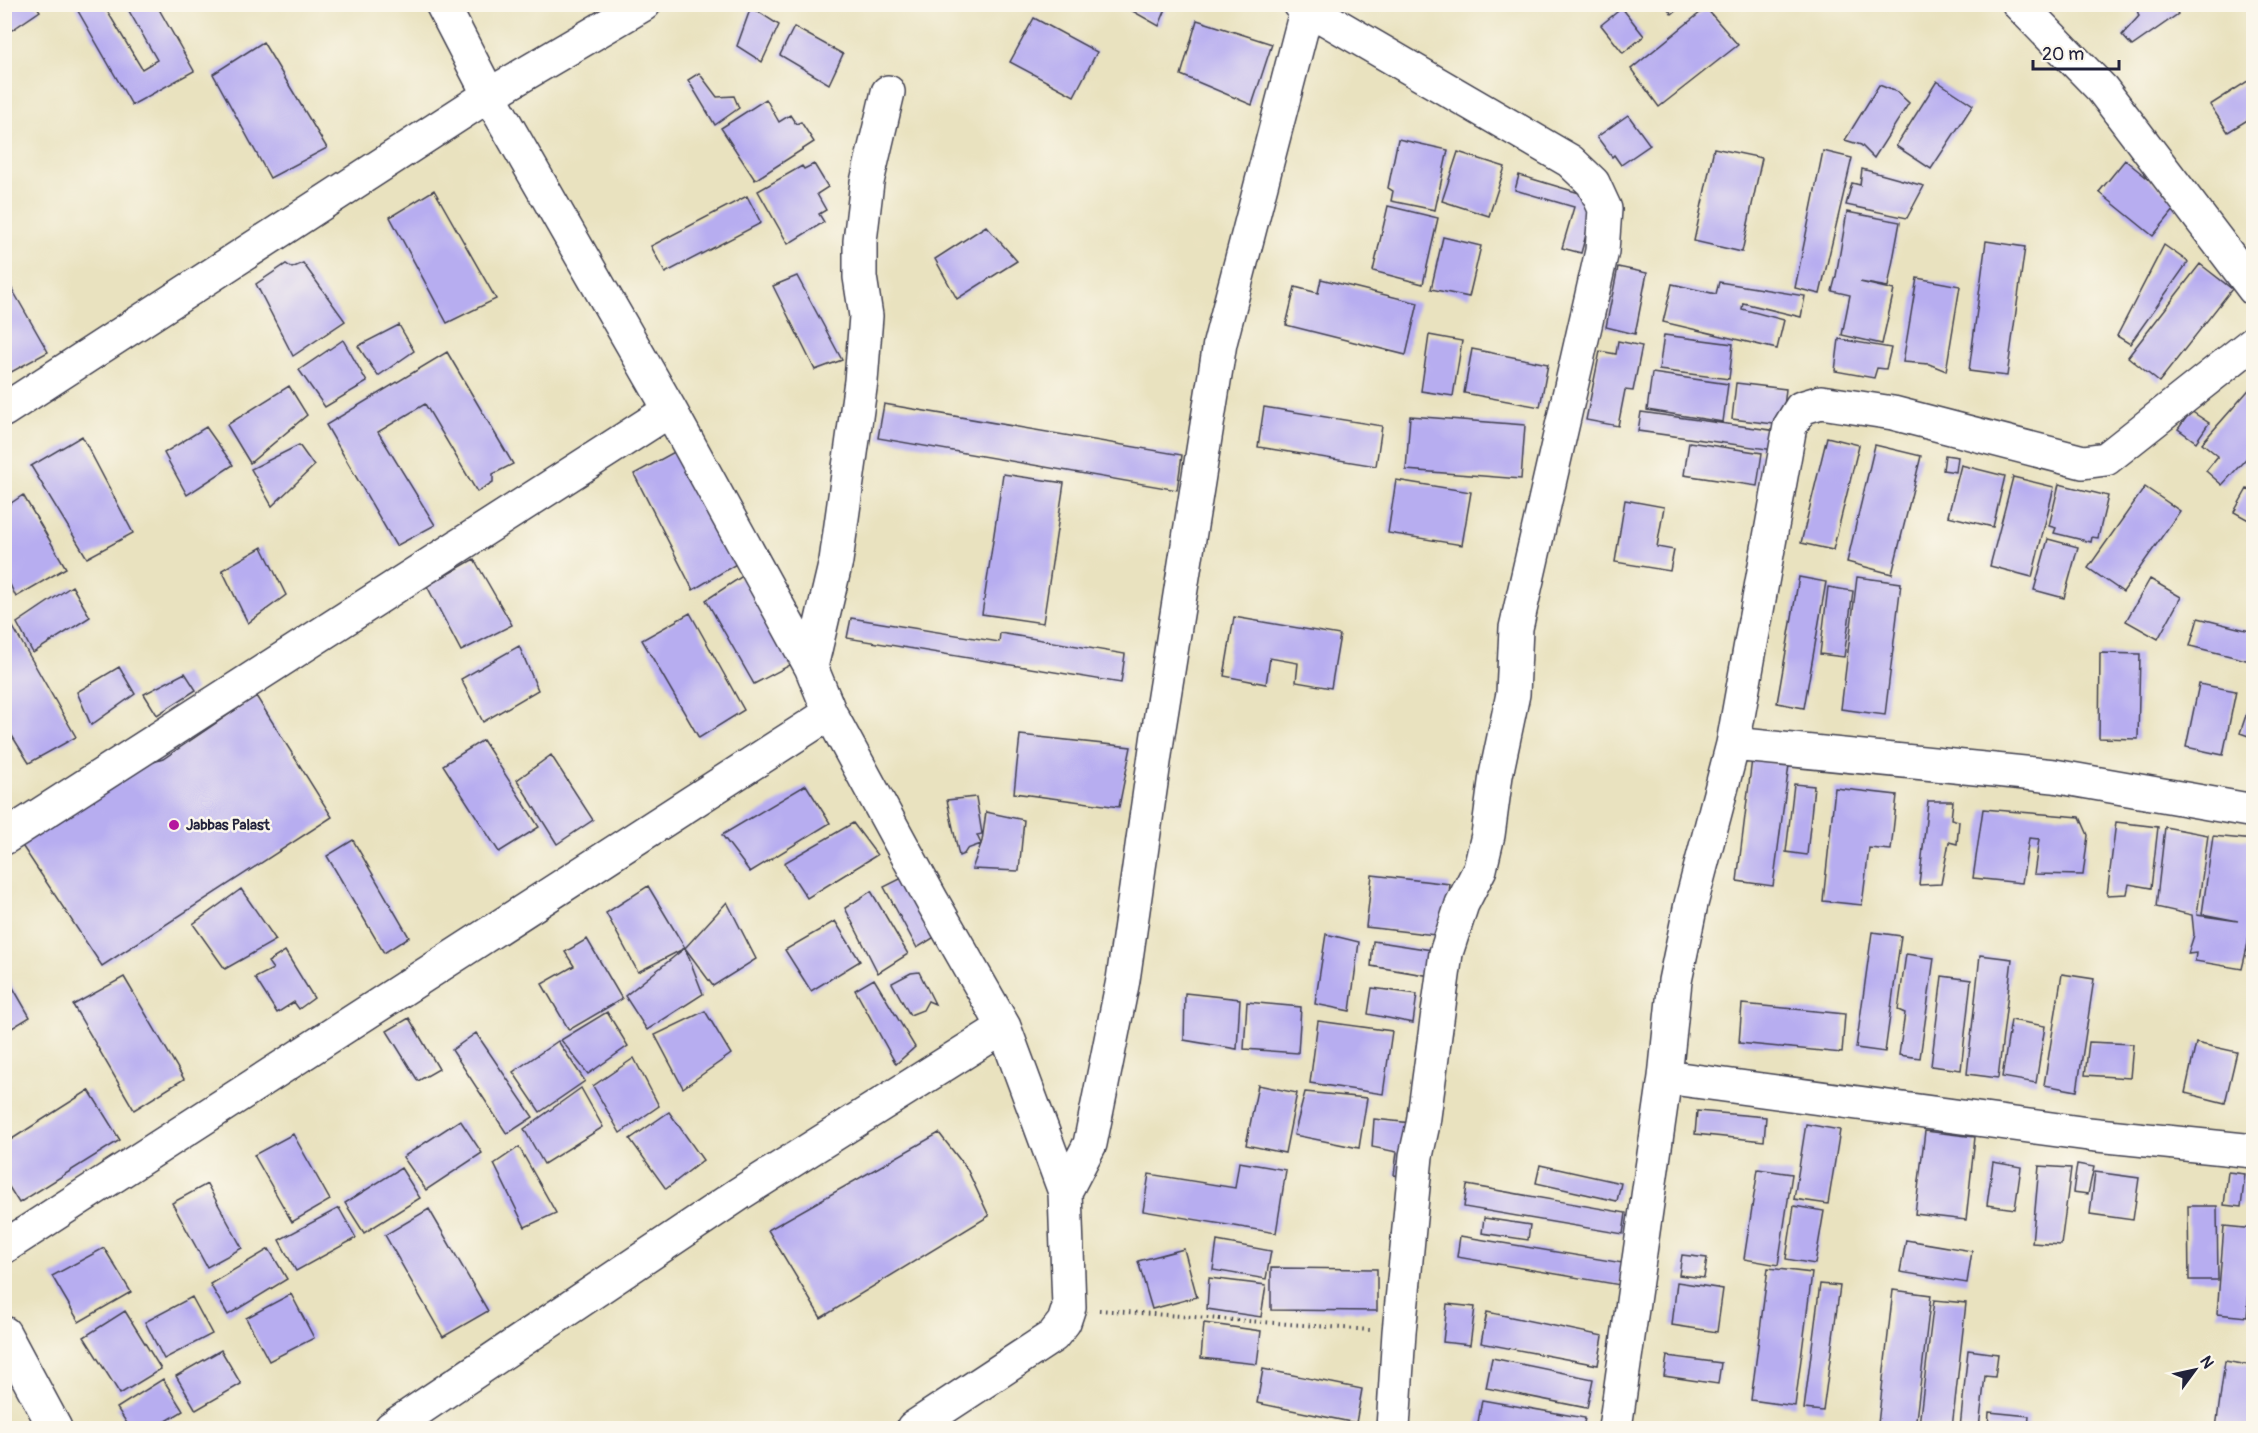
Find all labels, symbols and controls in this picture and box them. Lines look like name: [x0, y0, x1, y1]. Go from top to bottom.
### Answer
scale bar: [2033, 33, 2118, 71]
text: 20 m: [2042, 43, 2084, 66]
place label: Jabbas Palast: [186, 816, 271, 835]
marker: Jabbas Palast: [167, 818, 181, 832]
north arrow: [2165, 1340, 2225, 1400]
text: N: [2195, 1352, 2218, 1373]

